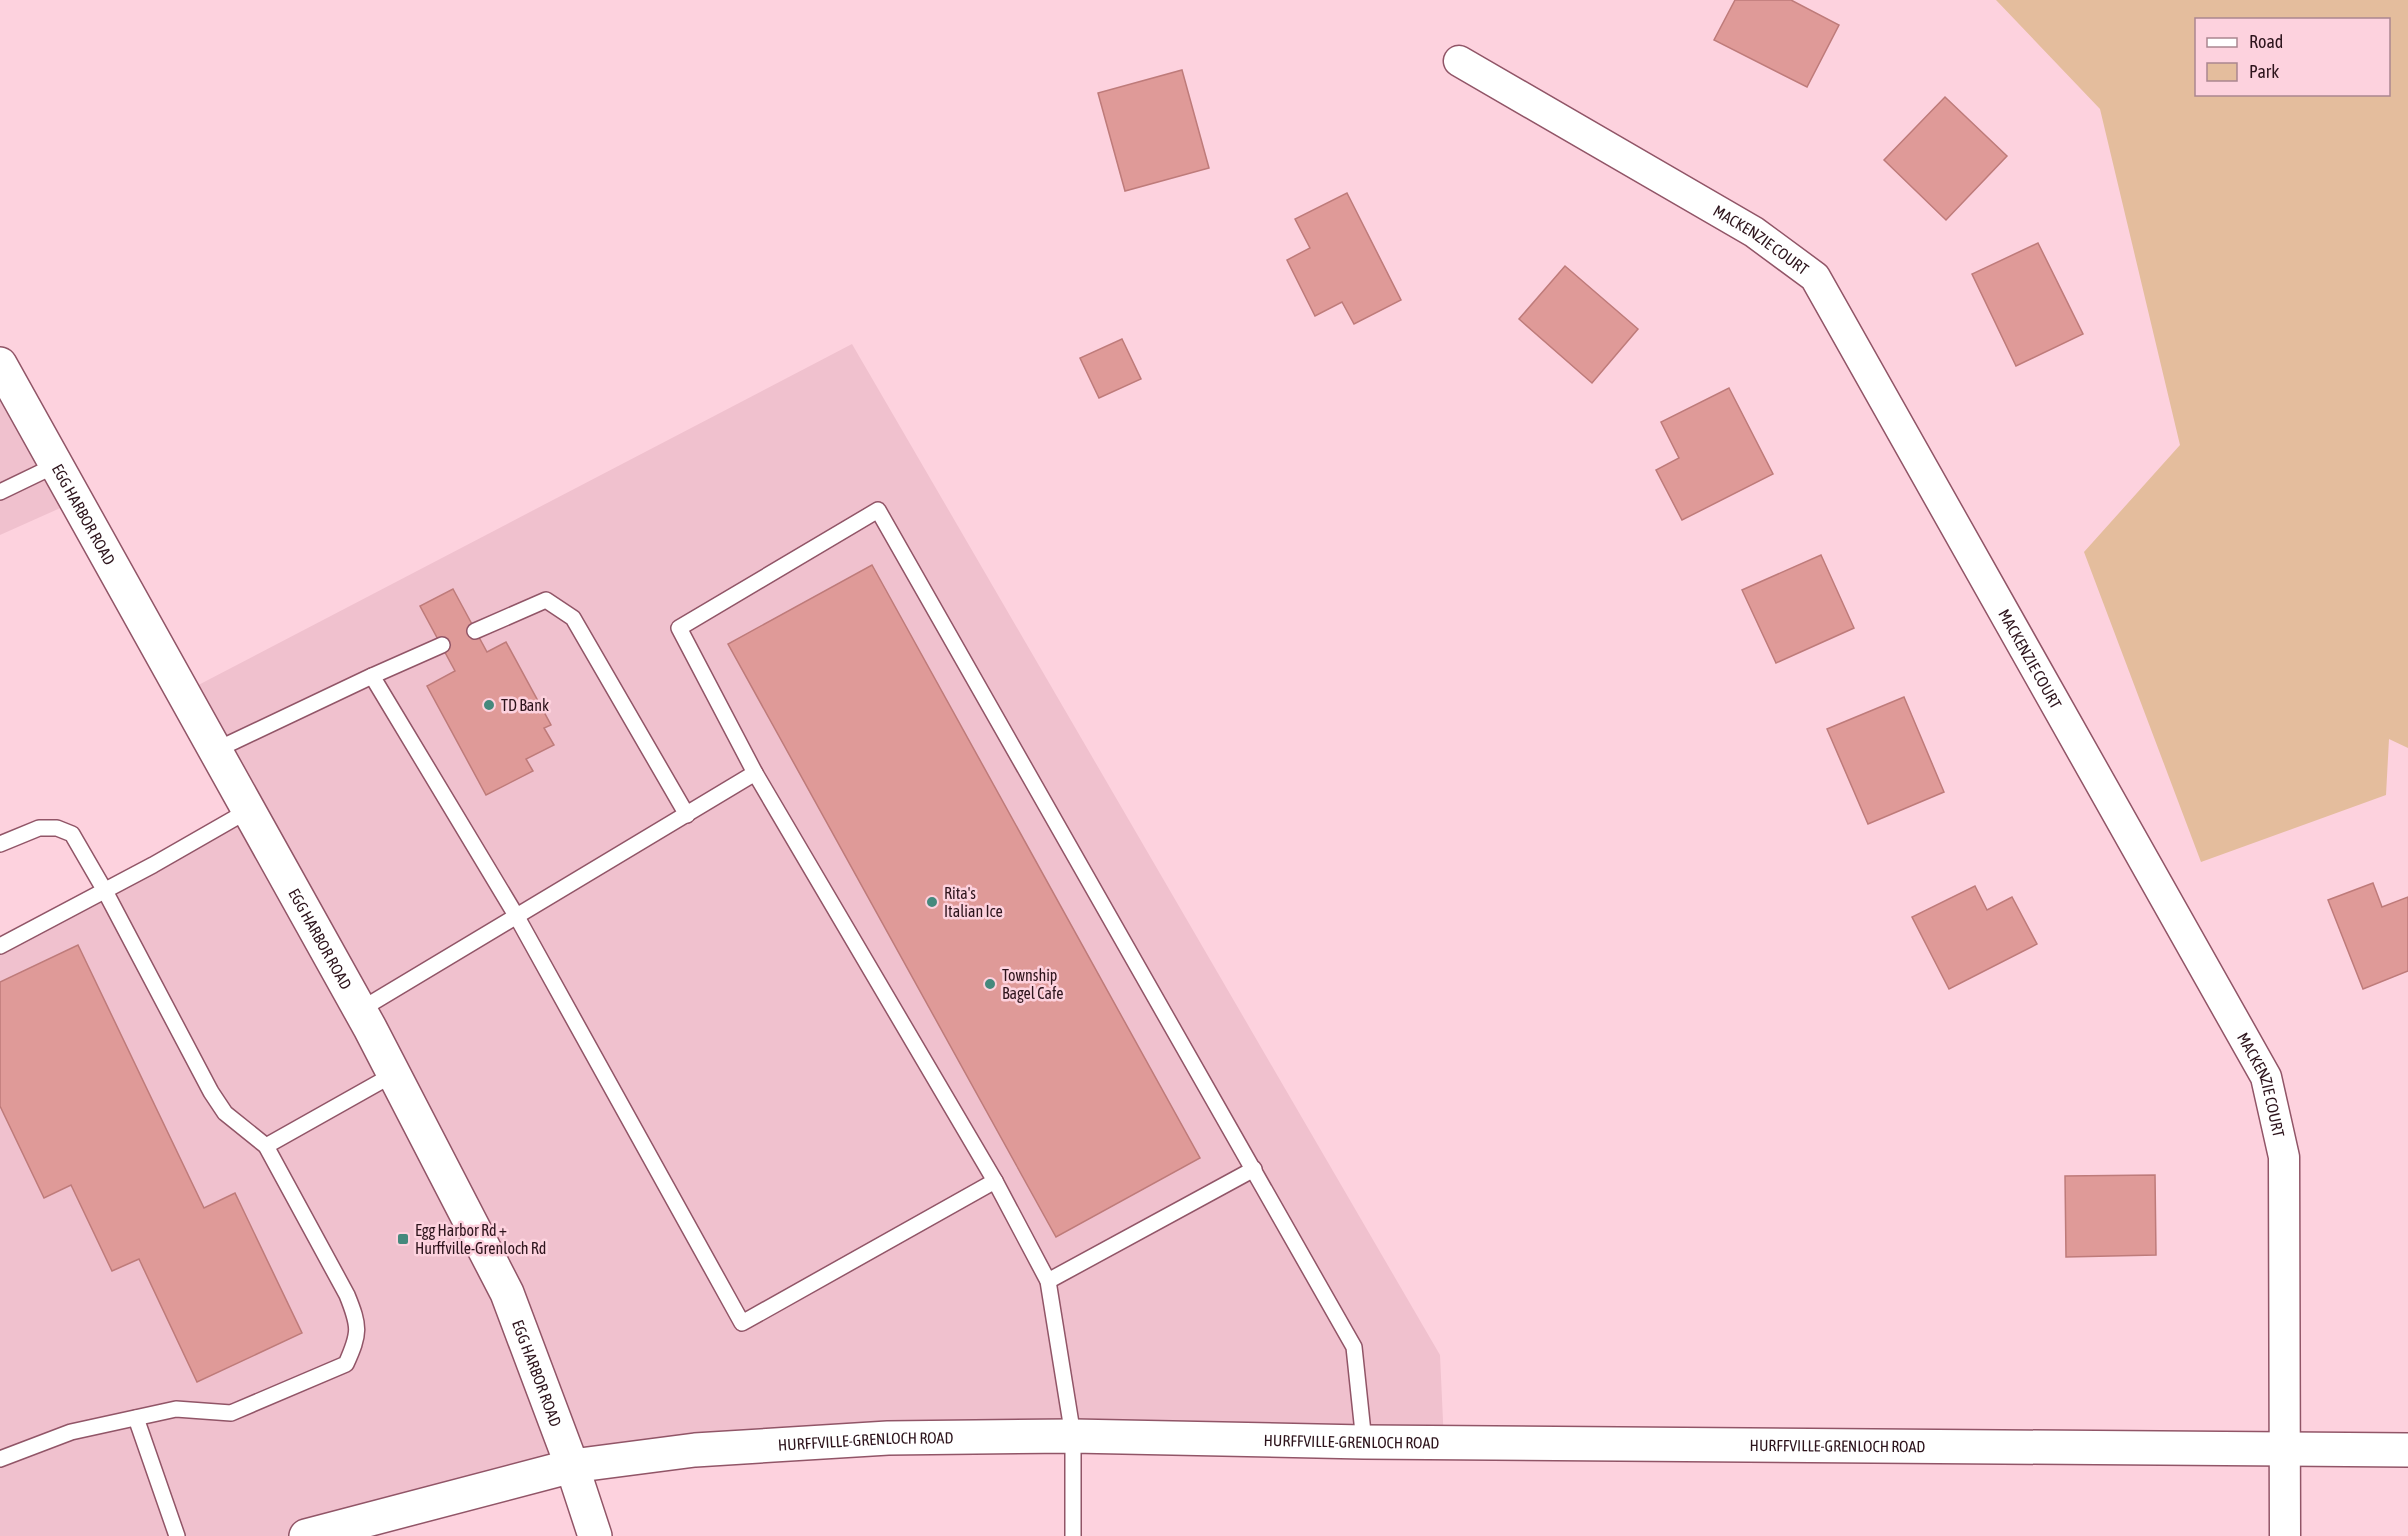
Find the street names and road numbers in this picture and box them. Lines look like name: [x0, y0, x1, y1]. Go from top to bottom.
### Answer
street label: MACKENZIE COURT: [1710, 201, 1812, 278]
street label: EGG HARBOR ROAD: [49, 461, 119, 568]
street label: MACKENZIE COURT: [1995, 606, 2065, 711]
street label: EGG HARBOR ROAD: [285, 885, 356, 992]
street label: MACKENZIE COURT: [2234, 1029, 2288, 1139]
street label: EGG HARBOR ROAD: [509, 1317, 565, 1429]
street label: HURFFVILLE-GRENLOCH ROAD: [777, 1428, 953, 1454]
street label: HURFFVILLE-GRENLOCH ROAD: [1264, 1431, 1439, 1452]
street label: HURFFVILLE-GRENLOCH ROAD: [1750, 1436, 1925, 1455]

